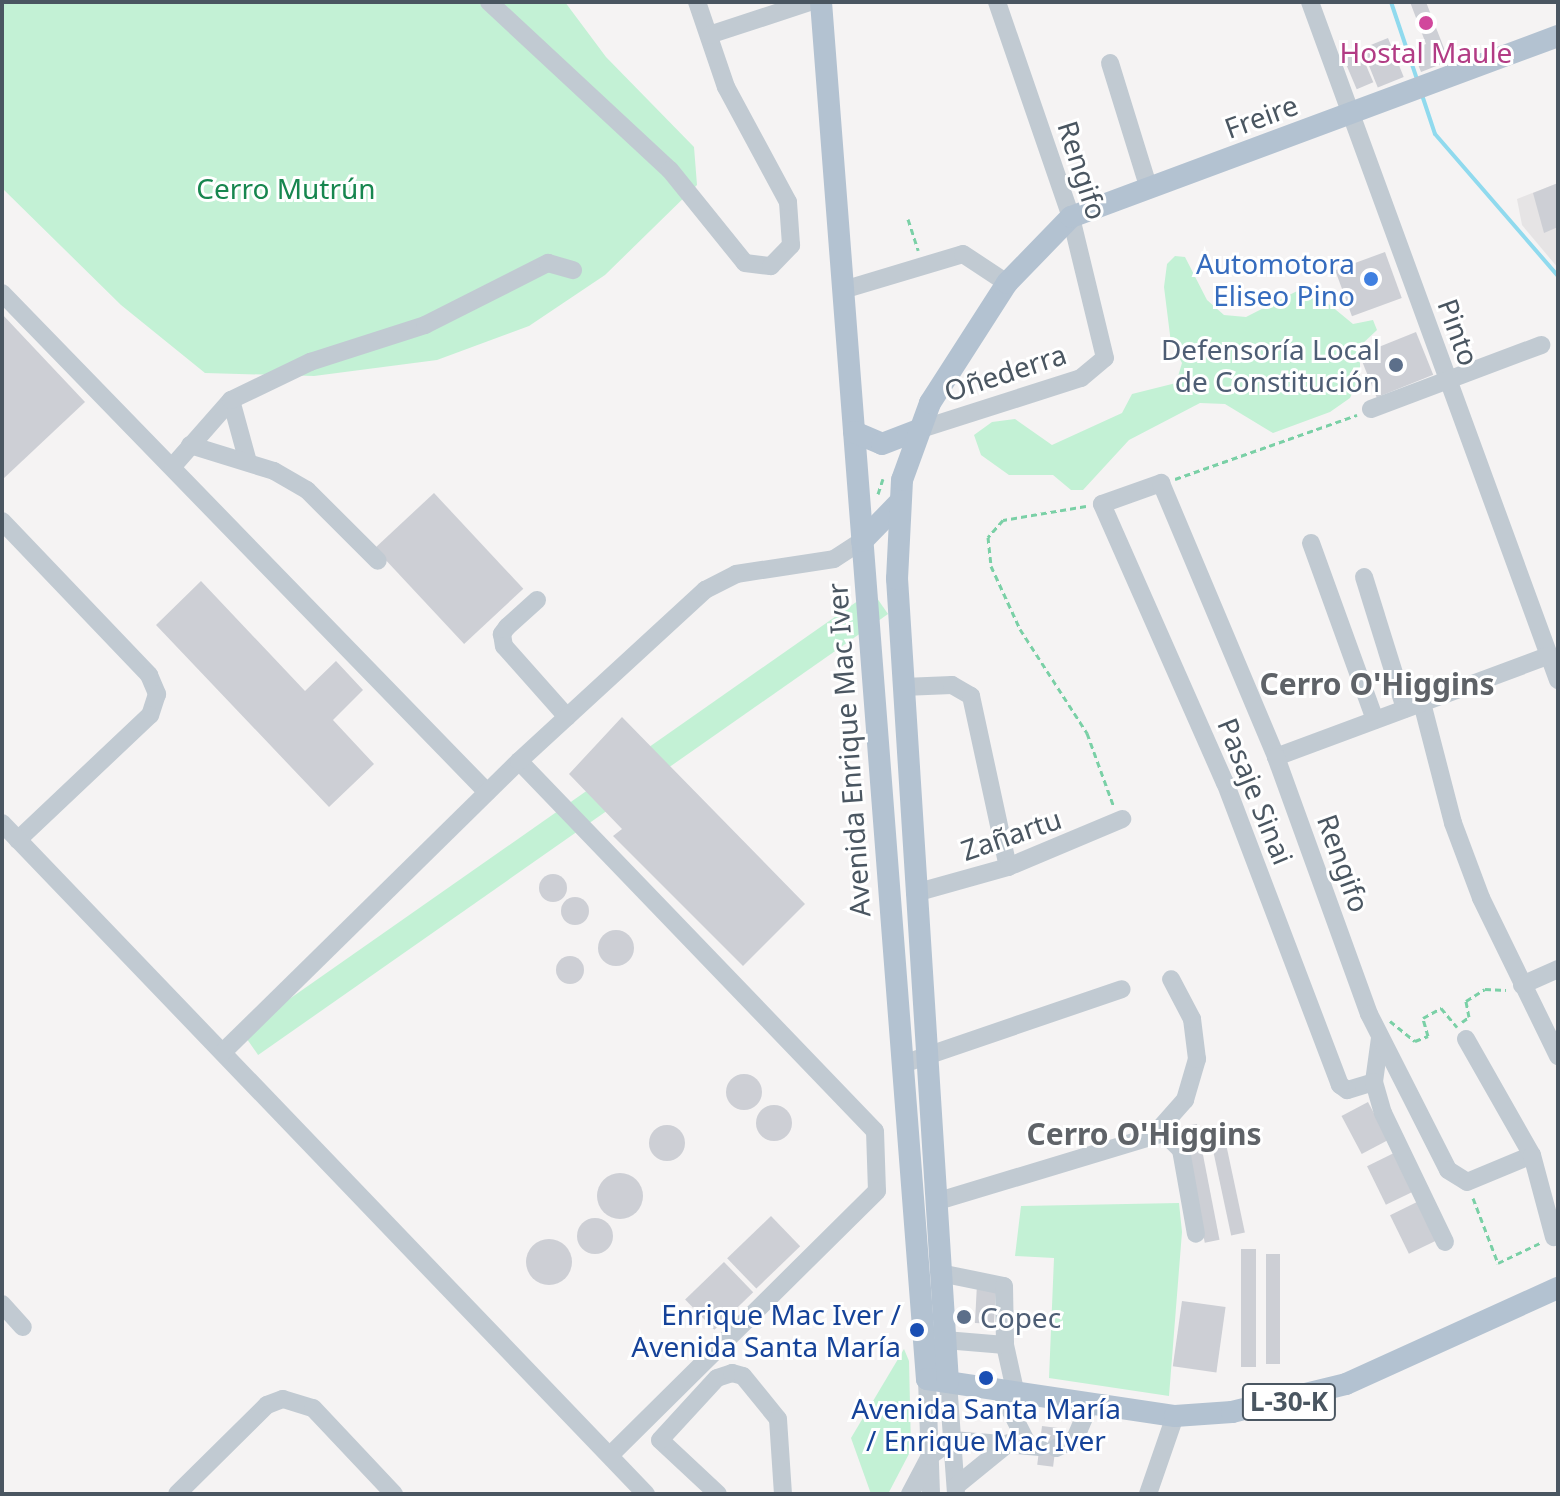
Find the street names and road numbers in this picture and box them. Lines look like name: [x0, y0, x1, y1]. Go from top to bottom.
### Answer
street label: Freire: [1220, 87, 1302, 145]
street label: Rengifo: [1051, 117, 1115, 223]
street label: Pinto: [1431, 294, 1487, 370]
street label: Oñederra: [940, 337, 1070, 407]
street label: Avenida Enrique Mac Iver: [820, 582, 876, 918]
street label: Pasaje Sinai: [1211, 713, 1301, 869]
street label: Zañartu: [956, 801, 1066, 867]
street label: Rengifo: [1311, 810, 1377, 916]
road number: L-30-K: [1241, 1380, 1337, 1424]

